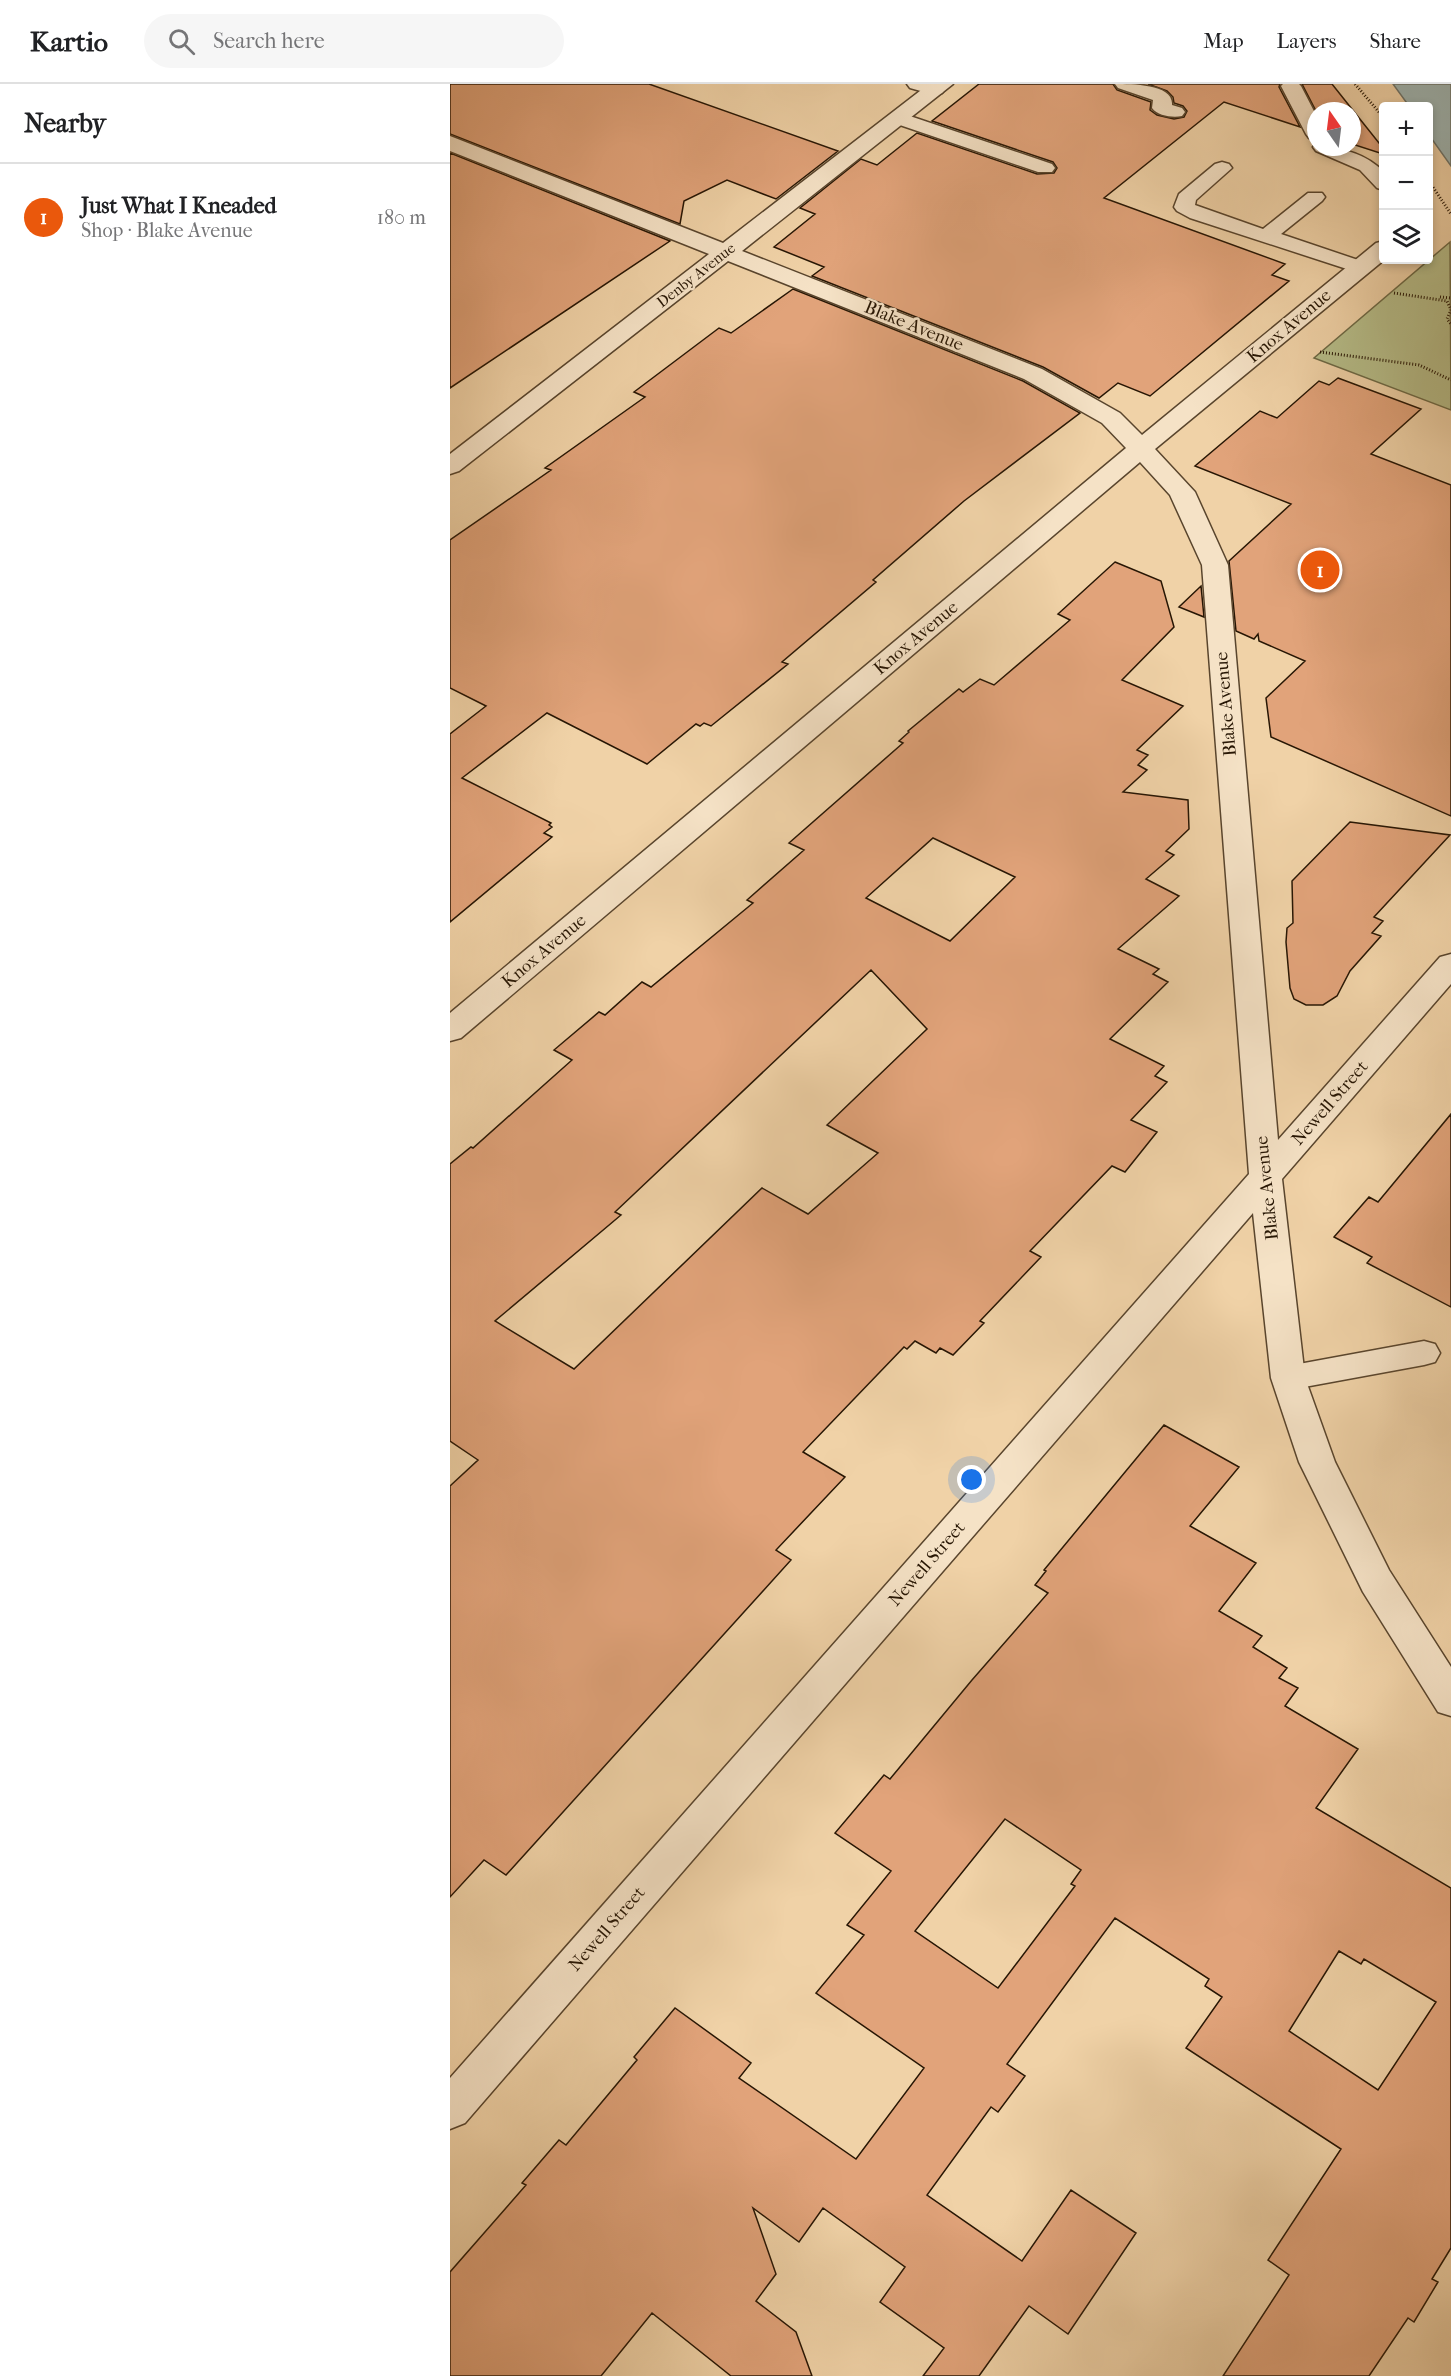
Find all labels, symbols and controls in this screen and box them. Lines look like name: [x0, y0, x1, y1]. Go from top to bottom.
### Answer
search box: [144, 14, 564, 68]
text: Kartio: [30, 25, 108, 58]
icon: search: [165, 25, 198, 58]
text: Search here: [213, 28, 325, 54]
text: Map: [1203, 29, 1244, 53]
text: Layers: [1277, 29, 1336, 53]
text: Share: [1369, 29, 1421, 53]
north arrow: [1307, 102, 1361, 156]
map controls: [1379, 102, 1433, 264]
button: +: [1379, 102, 1433, 156]
text: Nearby: [24, 108, 106, 139]
button: −: [1379, 156, 1433, 210]
text: Just What I Kneaded: [81, 193, 277, 219]
text: 1: [40, 206, 47, 229]
text: 180 m: [377, 206, 426, 229]
button: layers: [1379, 210, 1433, 264]
text: Shop · Blake Avenue: [81, 219, 253, 242]
street label: Denby Avenue: [653, 238, 739, 311]
street label: Knox Avenue: [1243, 285, 1335, 367]
street label: Blake Avenue: [861, 297, 967, 355]
pin: 1: [1300, 548, 1340, 592]
street label: Knox Avenue: [870, 597, 962, 679]
street label: Blake Avenue: [1211, 651, 1241, 757]
street label: Knox Avenue: [498, 910, 590, 992]
street label: Newell Street: [1288, 1056, 1373, 1150]
street label: Blake Avenue: [1251, 1135, 1283, 1241]
your location: [957, 1465, 986, 1494]
street label: Newell Street: [885, 1517, 970, 1611]
street label: Newell Street: [565, 1882, 650, 1976]

